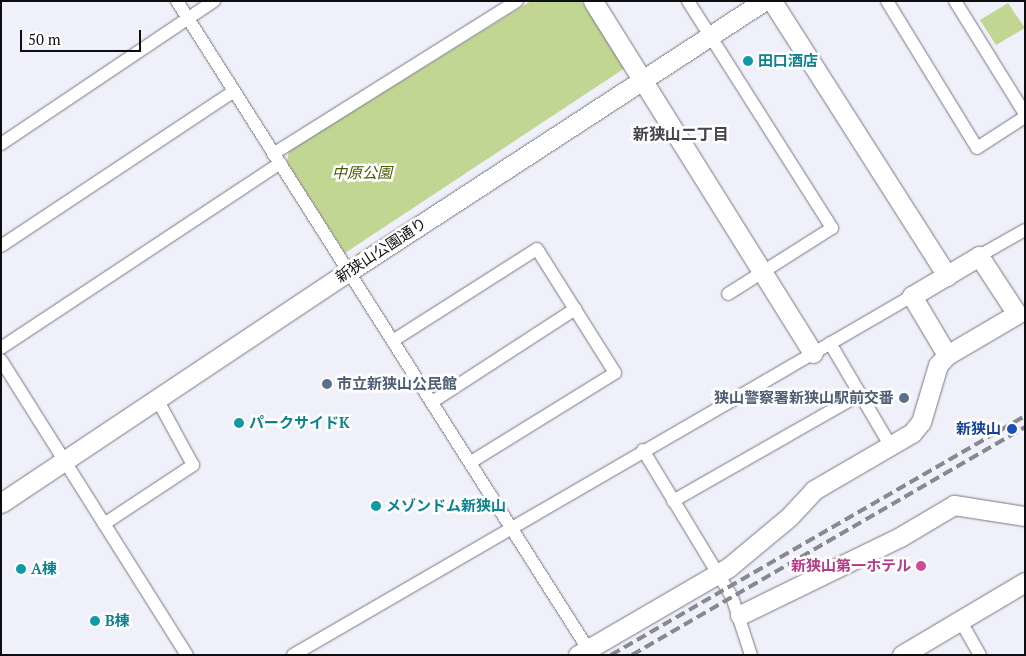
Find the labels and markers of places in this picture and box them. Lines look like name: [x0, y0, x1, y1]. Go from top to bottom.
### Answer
place label: 田口酒店: [758, 52, 818, 70]
marker: 田口酒店: [742, 55, 754, 67]
place label: 市立新狭山公民館: [337, 375, 457, 393]
marker: 市立新狭山公民館: [321, 378, 333, 390]
place label: 狭山警察署新狭山駅前交番: [714, 389, 894, 407]
marker: 狭山警察署新狭山駅前交番: [898, 392, 910, 404]
place label: パークサイドK: [249, 414, 350, 432]
marker: パークサイドK: [233, 417, 245, 429]
place label: 新狭山: [956, 420, 1001, 438]
marker: 新狭山: [1005, 422, 1019, 436]
place label: メゾンドム新狭山: [386, 497, 506, 515]
marker: メゾンドム新狭山: [370, 500, 382, 512]
place label: 新狭山第一ホテル: [791, 557, 911, 575]
place label: A棟: [31, 560, 57, 578]
marker: 新狭山第一ホテル: [915, 560, 927, 572]
marker: A棟: [15, 563, 27, 575]
place label: B棟: [105, 612, 130, 630]
marker: B棟: [89, 615, 101, 627]

